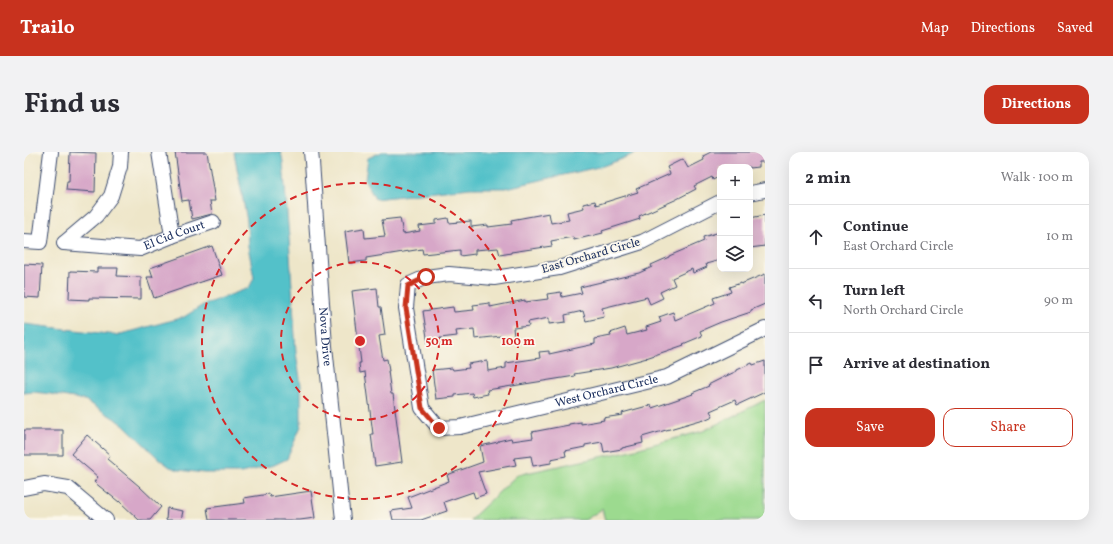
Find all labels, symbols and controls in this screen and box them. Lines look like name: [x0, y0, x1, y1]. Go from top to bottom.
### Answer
text: Trailo: [20, 15, 75, 41]
text: Map: [921, 19, 949, 38]
text: Directions: [971, 19, 1035, 38]
text: Saved: [1057, 19, 1093, 38]
text: Find us: [24, 85, 120, 124]
button: Directions: [984, 85, 1089, 124]
map controls: [717, 164, 753, 272]
button: +: [717, 164, 753, 200]
text: 2 min: [805, 167, 851, 190]
text: Walk · 100 m: [1001, 169, 1073, 187]
button: −: [717, 200, 753, 236]
street label: El Cid Court: [141, 217, 207, 255]
text: Continue: [843, 217, 908, 238]
icon: ahead: [805, 226, 827, 248]
text: 10 m: [1046, 228, 1073, 246]
street label: East Orchard Circle: [540, 234, 642, 278]
button: layers: [717, 236, 753, 272]
text: East Orchard Circle: [843, 238, 953, 256]
route start: [417, 268, 435, 286]
text: Turn left: [843, 281, 905, 302]
icon: left: [805, 290, 827, 312]
text: 90 m: [1044, 292, 1073, 310]
text: North Orchard Circle: [843, 302, 963, 320]
street label: Nova Drive: [314, 306, 335, 367]
centre of rings: [353, 334, 367, 348]
text: 50 m: [425, 334, 453, 350]
text: 100 m: [501, 334, 535, 350]
icon: arrive: [805, 354, 827, 376]
text: Arrive at destination: [843, 354, 990, 375]
street label: West Orchard Circle: [553, 371, 660, 412]
button: Save: [805, 408, 935, 447]
button: Share: [943, 408, 1073, 447]
route end: [430, 419, 448, 437]

